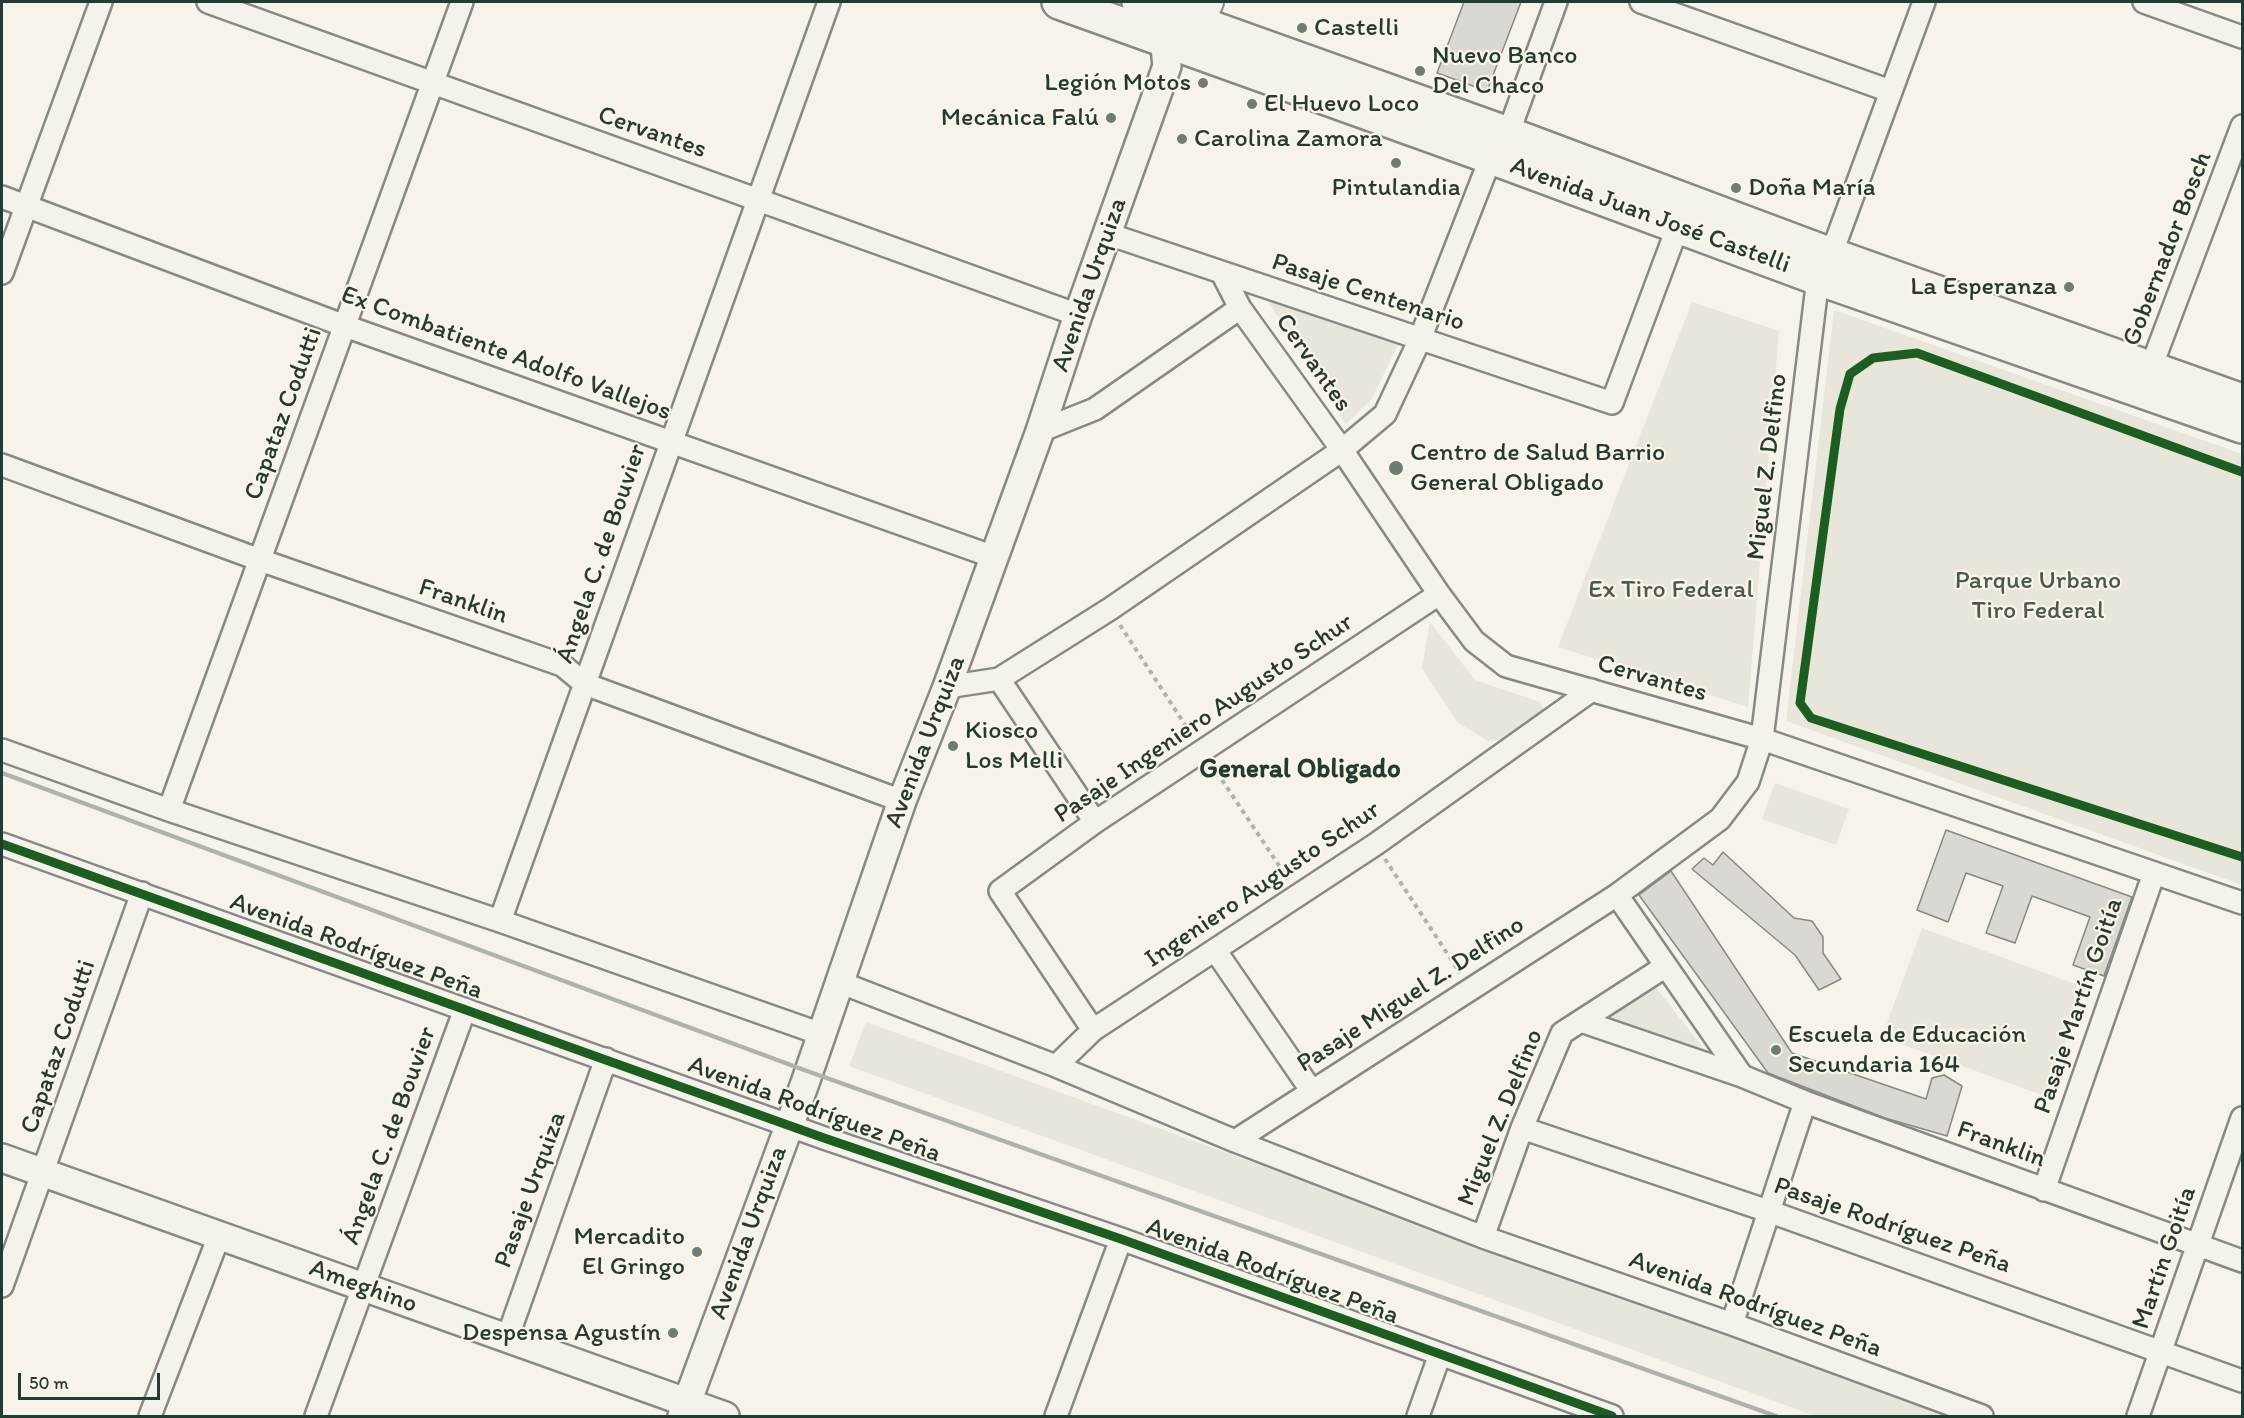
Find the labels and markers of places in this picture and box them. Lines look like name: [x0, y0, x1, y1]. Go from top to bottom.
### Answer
place label: Castelli: [1314, 12, 1399, 44]
marker: Castelli: [1295, 21, 1309, 35]
place label: Nuevo Banco Del Chaco: [1432, 40, 1577, 101]
marker: Nuevo Banco Del Chaco: [1413, 64, 1427, 78]
place label: Legión Motos: [1044, 67, 1191, 99]
marker: Legión Motos: [1196, 76, 1210, 90]
place label: El Huevo Loco: [1264, 88, 1419, 120]
marker: El Huevo Loco: [1245, 97, 1259, 111]
place label: Mecánica Falú: [941, 102, 1099, 134]
marker: Mecánica Falú: [1104, 111, 1118, 125]
place label: Carolina Zamora: [1194, 123, 1383, 155]
marker: Carolina Zamora: [1175, 132, 1189, 146]
marker: Pintulandia: [1389, 156, 1403, 170]
place label: Pintulandia: [1331, 172, 1461, 204]
place label: Doña María: [1748, 172, 1876, 204]
marker: Doña María: [1729, 181, 1743, 195]
place label: La Esperanza: [1910, 271, 2057, 303]
marker: La Esperanza: [2062, 280, 2076, 294]
place label: Centro de Salud Barrio General Obligado: [1410, 437, 1665, 498]
marker: Centro de Salud Barrio General Obligado: [1387, 459, 1405, 477]
place label: Kiosco Los Melli: [965, 715, 1063, 776]
marker: Kiosco Los Melli: [946, 739, 960, 753]
place label: Escuela de Educación Secundaria 164: [1788, 1019, 2026, 1080]
marker: Escuela de Educación Secundaria 164: [1769, 1043, 1783, 1057]
place label: Mercadito El Gringo: [573, 1221, 685, 1282]
marker: Mercadito El Gringo: [690, 1245, 704, 1259]
place label: Despensa Agustín: [462, 1317, 661, 1349]
marker: Despensa Agustín: [666, 1326, 680, 1340]

